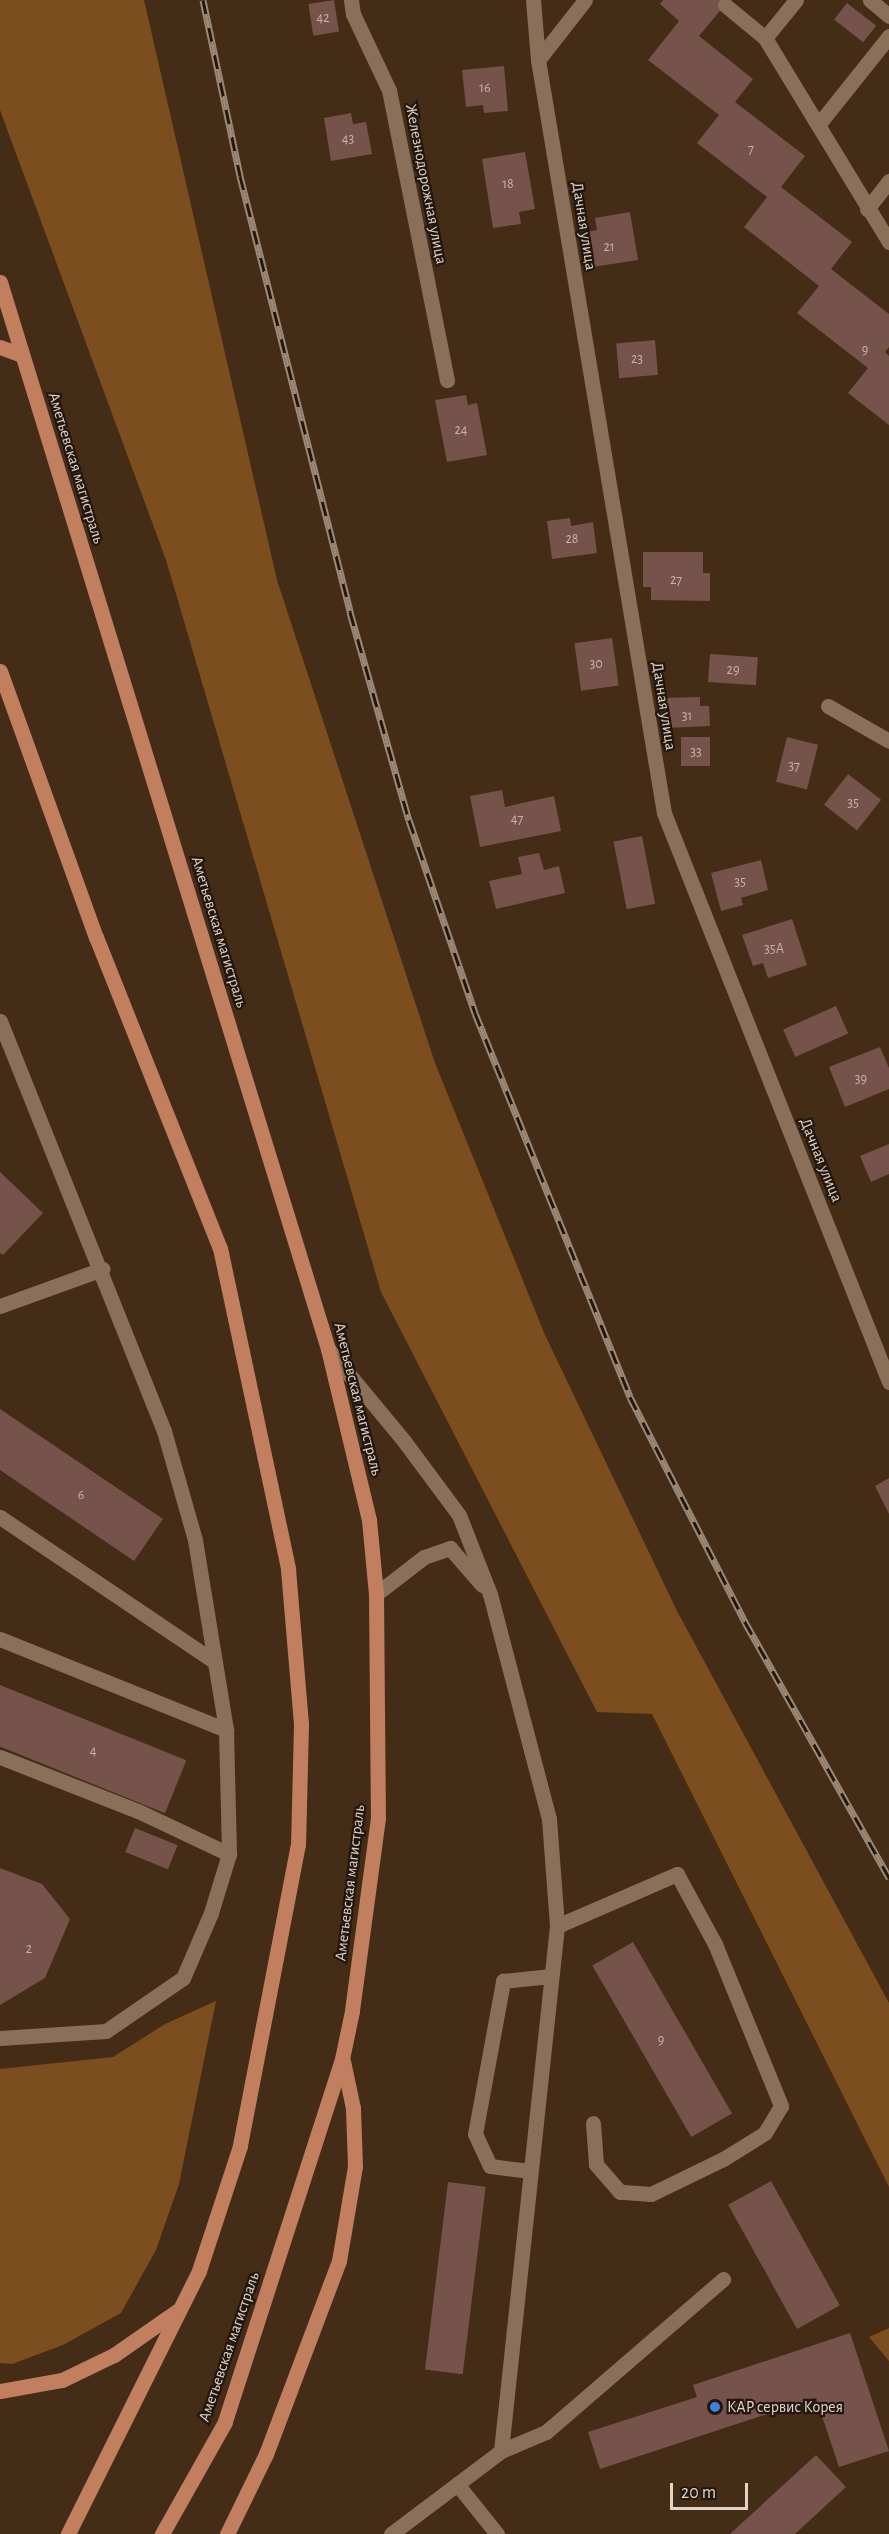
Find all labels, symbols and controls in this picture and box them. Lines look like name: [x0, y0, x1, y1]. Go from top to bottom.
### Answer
house number: 42: [316, 10, 330, 26]
house number: 16: [479, 80, 491, 96]
street label: Железнодорожная улица: [401, 102, 451, 266]
house number: 43: [342, 131, 354, 147]
house number: 7: [748, 141, 754, 157]
house number: 18: [502, 176, 514, 192]
street label: Дачная улица: [568, 181, 600, 271]
house number: 21: [603, 239, 615, 255]
house number: 9: [862, 342, 868, 358]
house number: 23: [631, 351, 643, 367]
street label: Аметьевская магистраль: [44, 390, 108, 546]
house number: 24: [454, 422, 468, 438]
house number: 28: [565, 531, 579, 547]
house number: 27: [670, 572, 682, 588]
house number: 30: [589, 656, 603, 672]
street label: Дачная улица: [648, 661, 680, 751]
house number: 29: [727, 662, 739, 678]
house number: 31: [682, 708, 692, 724]
house number: 33: [690, 744, 702, 760]
house number: 37: [788, 758, 800, 774]
house number: 35: [847, 795, 859, 811]
house number: 47: [511, 811, 523, 827]
street label: Аметьевская магистраль: [187, 854, 251, 1010]
house number: 35: [734, 874, 746, 890]
house number: 35А: [764, 941, 784, 957]
house number: 39: [855, 1071, 867, 1087]
street label: Дачная улица: [795, 1115, 847, 1205]
street label: Аметьевская магистраль: [330, 1320, 386, 1478]
house number: 6: [78, 1487, 84, 1503]
house number: 4: [90, 1743, 96, 1759]
street label: Аметьевская магистраль: [331, 1804, 369, 1962]
house number: 2: [26, 1941, 32, 1957]
house number: 9: [658, 2032, 664, 2048]
street label: Аметьевская магистраль: [194, 2270, 264, 2424]
place label: КАР сервис Корея: [727, 2397, 843, 2417]
marker: КАР сервис Корея: [708, 2400, 722, 2414]
scale bar: [673, 2471, 751, 2509]
text: 20 m: [681, 2484, 716, 2502]

